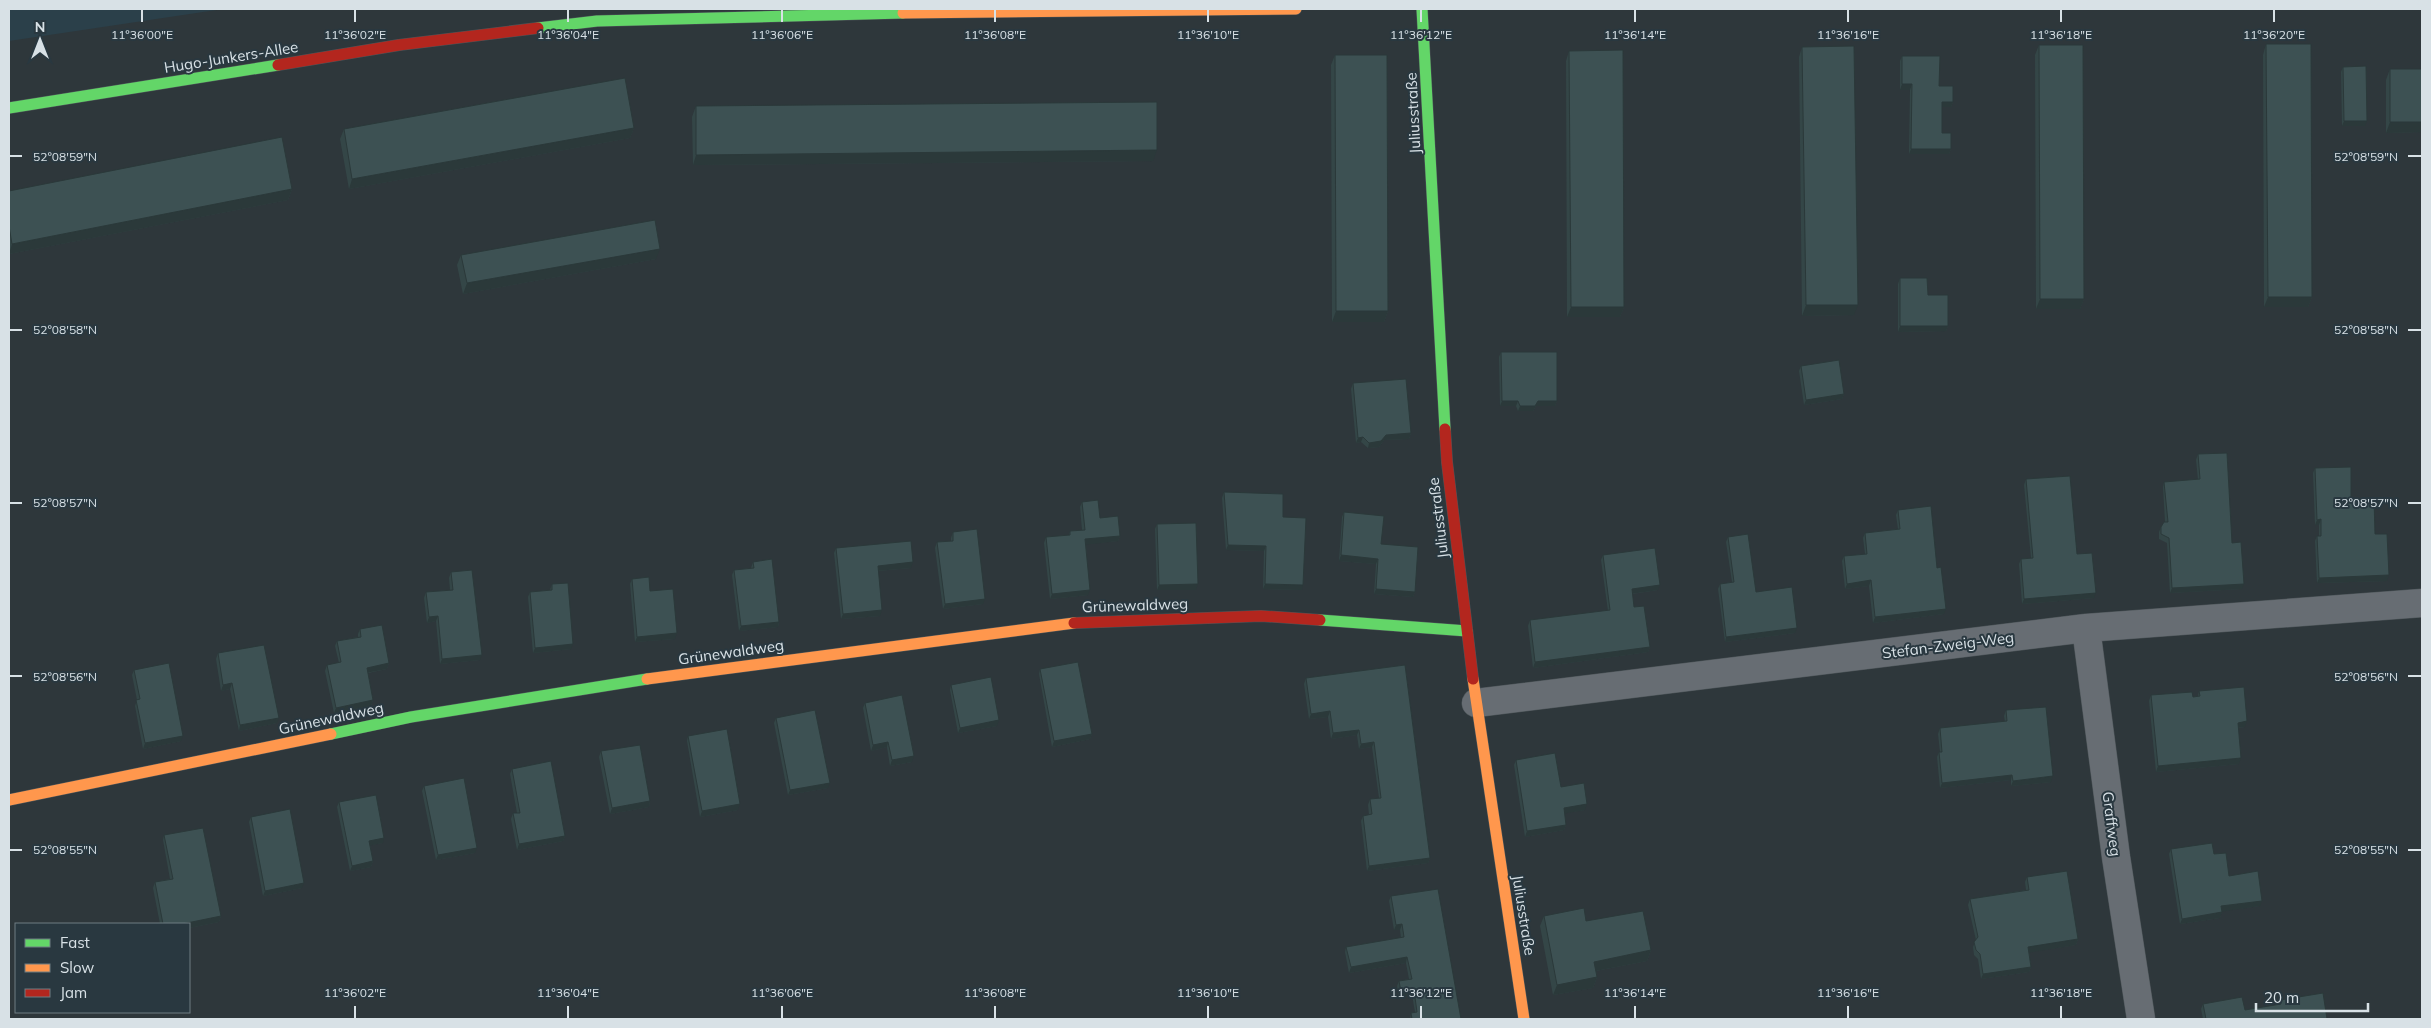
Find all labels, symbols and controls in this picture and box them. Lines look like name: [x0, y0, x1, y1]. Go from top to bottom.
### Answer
north arrow: [15, 15, 65, 65]
text: N: [35, 18, 45, 36]
text: 11°36'00"E: [111, 27, 173, 42]
text: 11°36'02"E: [324, 27, 386, 42]
text: 11°36'04"E: [537, 27, 599, 42]
text: 11°36'06"E: [751, 27, 813, 42]
text: 11°36'08"E: [964, 27, 1026, 42]
text: 11°36'10"E: [1177, 27, 1239, 42]
text: 11°36'12"E: [1390, 27, 1452, 42]
text: 11°36'14"E: [1604, 27, 1666, 42]
text: 11°36'16"E: [1817, 27, 1879, 42]
text: 11°36'18"E: [2030, 27, 2092, 42]
text: 11°36'20"E: [2243, 27, 2305, 42]
street label: Hugo-Junkers-Allee: [163, 37, 299, 77]
street label: Juliusstraße: [1401, 72, 1425, 154]
text: 52°08'59"N: [33, 149, 97, 164]
text: 52°08'59"N: [2334, 149, 2398, 164]
text: 52°08'58"N: [33, 322, 97, 337]
text: 52°08'58"N: [2334, 322, 2398, 337]
street label: Juliusstraße: [1424, 476, 1452, 560]
text: 52°08'57"N: [33, 495, 97, 510]
text: 52°08'57"N: [2334, 495, 2398, 510]
street label: Grünewaldweg: [1081, 594, 1189, 616]
street label: Stefan-Zweig-Weg: [1881, 627, 2015, 663]
street label: Grünewaldweg: [677, 635, 785, 669]
text: 52°08'56"N: [33, 669, 97, 684]
text: 52°08'56"N: [2334, 669, 2398, 684]
street label: Grünewaldweg: [277, 698, 385, 738]
street label: Graffweg: [2099, 790, 2125, 858]
text: 52°08'55"N: [33, 842, 97, 857]
text: 52°08'55"N: [2334, 842, 2398, 857]
street label: Juliusstraße: [1508, 873, 1540, 957]
legend: [15, 923, 190, 1013]
text: Fast: [60, 933, 90, 952]
text: Slow: [60, 958, 94, 977]
scale bar: [2256, 980, 2368, 1012]
text: Jam: [60, 983, 87, 1002]
text: 11°36'02"E: [324, 985, 386, 1000]
text: 11°36'04"E: [537, 985, 599, 1000]
text: 11°36'06"E: [751, 985, 813, 1000]
text: 11°36'08"E: [964, 985, 1026, 1000]
text: 11°36'10"E: [1177, 985, 1239, 1000]
text: 11°36'12"E: [1390, 985, 1452, 1000]
text: 11°36'14"E: [1604, 985, 1666, 1000]
text: 11°36'16"E: [1817, 985, 1879, 1000]
text: 11°36'18"E: [2030, 985, 2092, 1000]
text: 20 m: [2264, 988, 2299, 1007]

